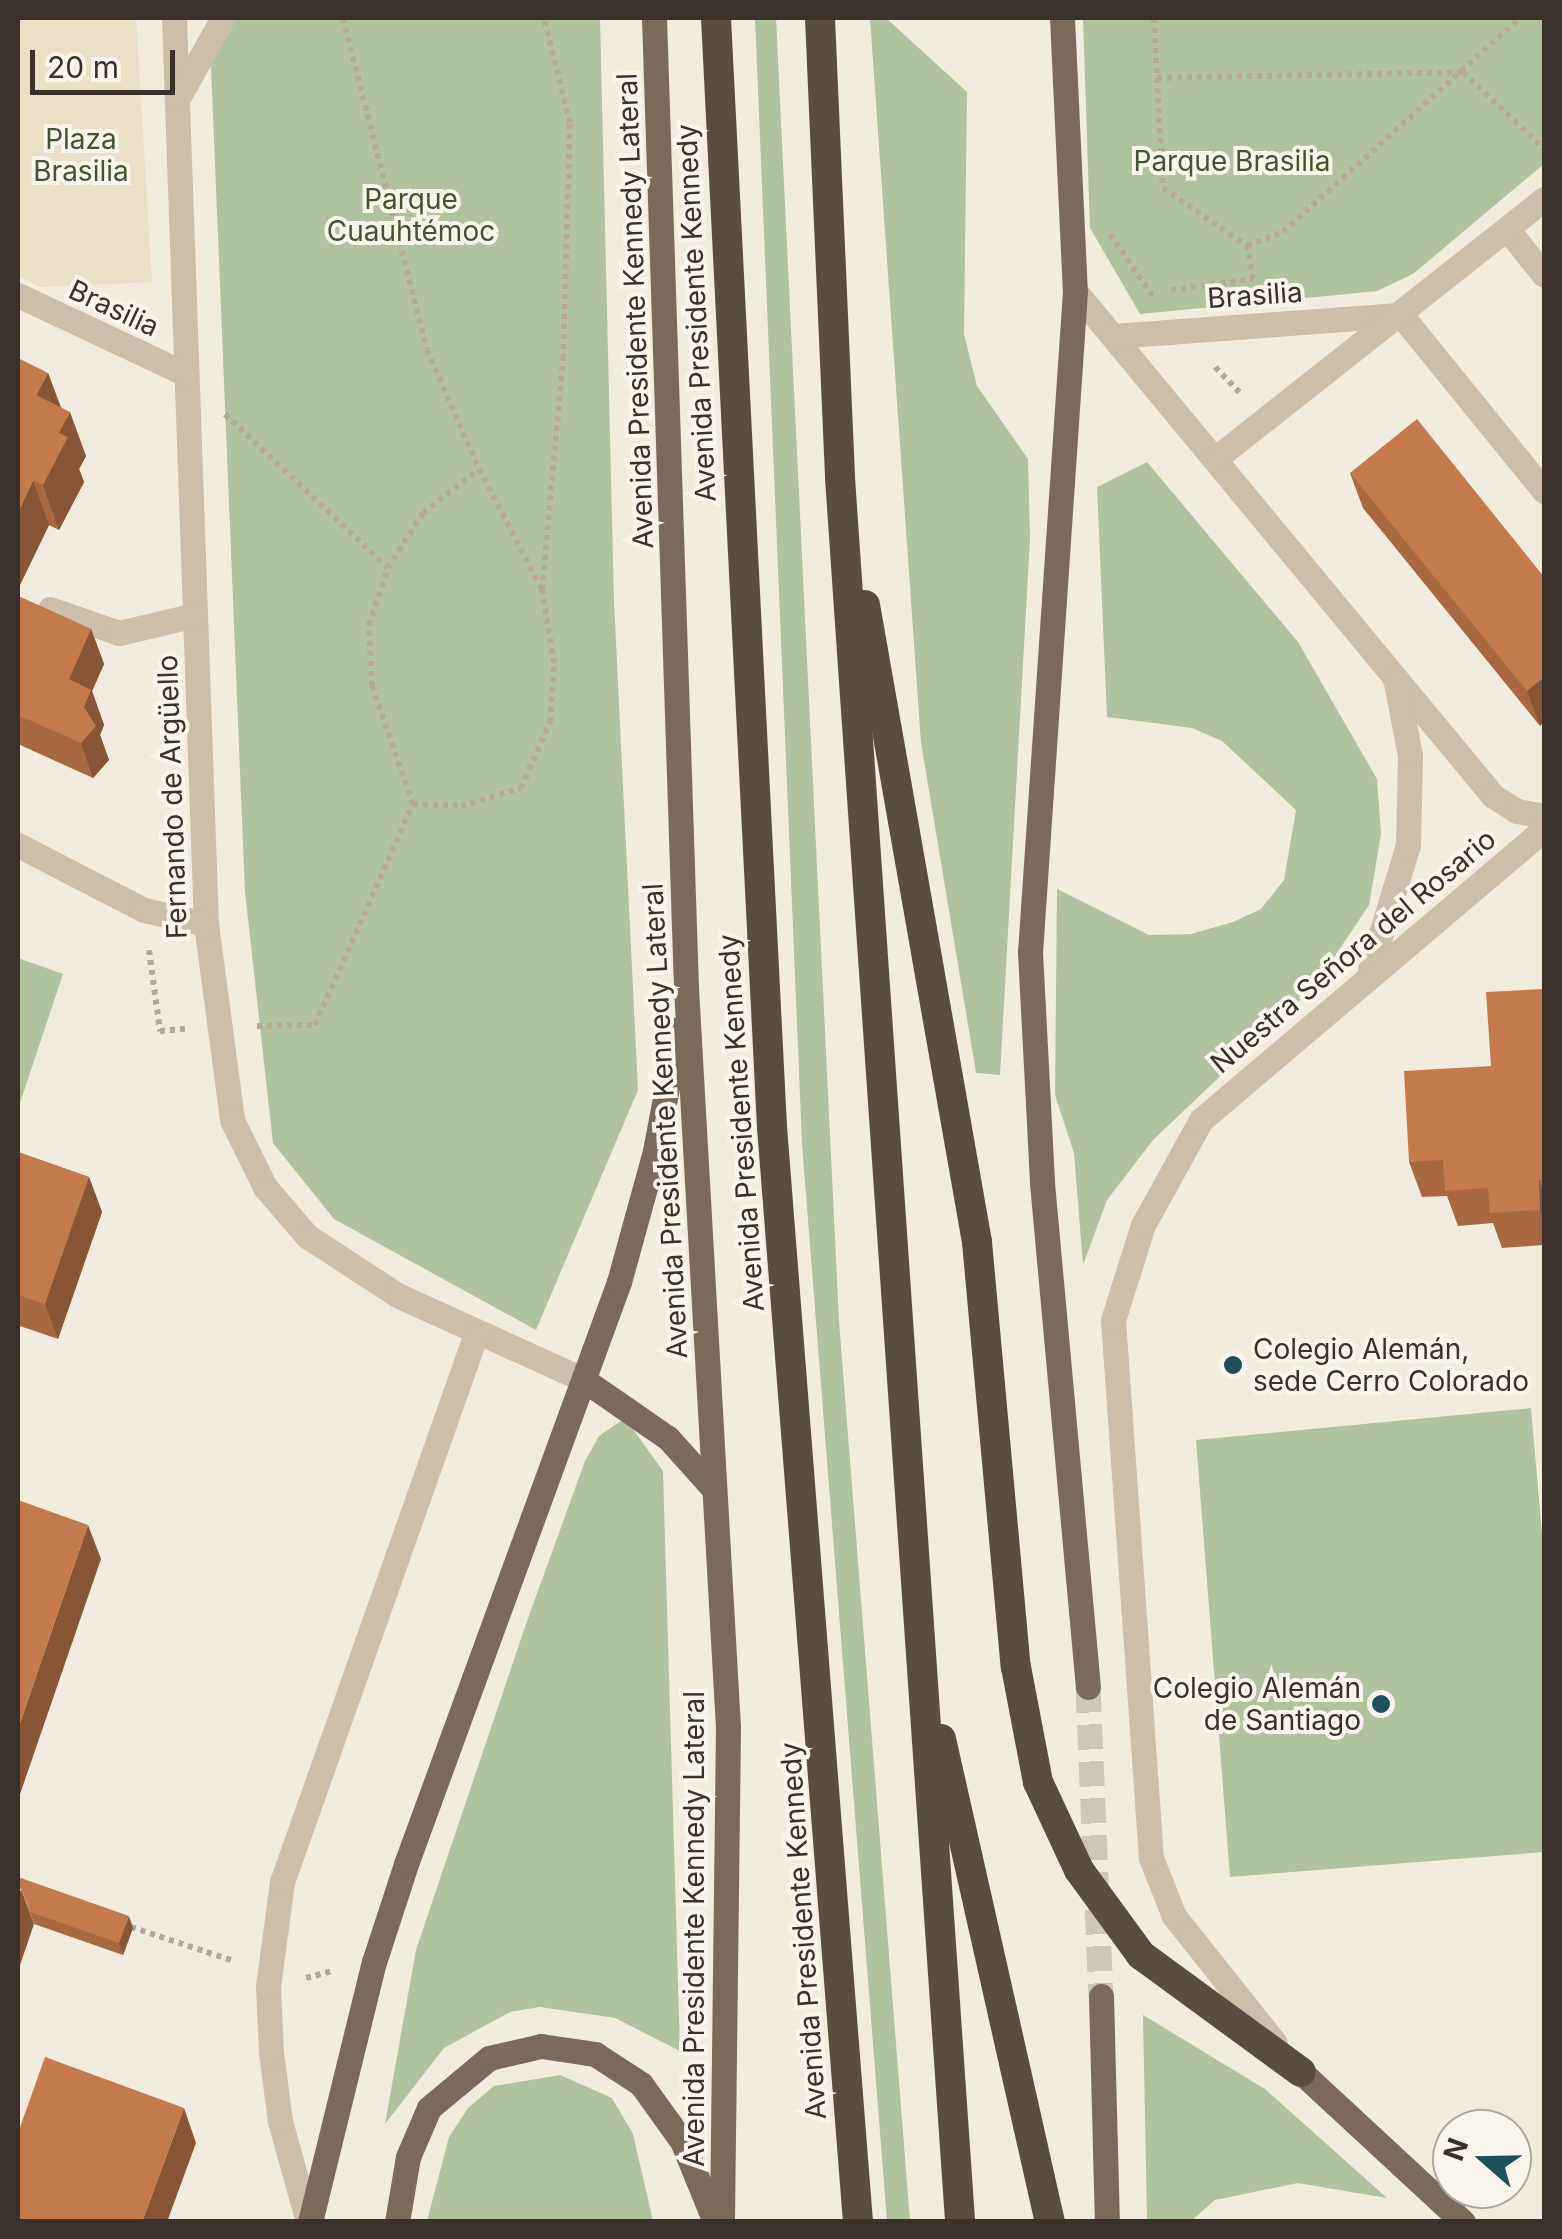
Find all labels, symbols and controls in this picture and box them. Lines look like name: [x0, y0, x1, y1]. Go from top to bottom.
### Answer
scale bar: [35, 30, 180, 92]
text: 20 m: [47, 49, 119, 85]
street label: Avenida Presidente Kennedy Lateral: [610, 73, 660, 549]
park label: Plaza Brasilia: [33, 122, 129, 188]
street label: Avenida Presidente Kennedy: [669, 123, 723, 503]
park label: Parque Brasilia: [1133, 144, 1331, 178]
park label: Parque Cuauhtémoc: [327, 182, 495, 248]
street label: Brasilia: [64, 273, 164, 343]
street label: Brasilia: [1206, 275, 1304, 315]
street label: Fernando de Argüello: [150, 654, 194, 940]
street label: Nuestra Señora del Rosario: [1204, 822, 1502, 1080]
street label: Avenida Presidente Kennedy Lateral: [636, 882, 694, 1360]
street label: Avenida Presidente Kennedy: [711, 933, 771, 1313]
place label: Colegio Alemán, sede Cerro Colorado: [1253, 1332, 1529, 1398]
marker: Colegio Alemán, sede Cerro Colorado: [1222, 1354, 1244, 1376]
place label: Colegio Alemán de Santiago: [1153, 1671, 1361, 1737]
street label: Avenida Presidente Kennedy Lateral: [677, 1691, 711, 2167]
marker: Colegio Alemán de Santiago: [1370, 1693, 1392, 1715]
street label: Avenida Presidente Kennedy: [773, 1741, 833, 2121]
north arrow: [1432, 2109, 1532, 2209]
text: N: [1436, 2134, 1475, 2165]

